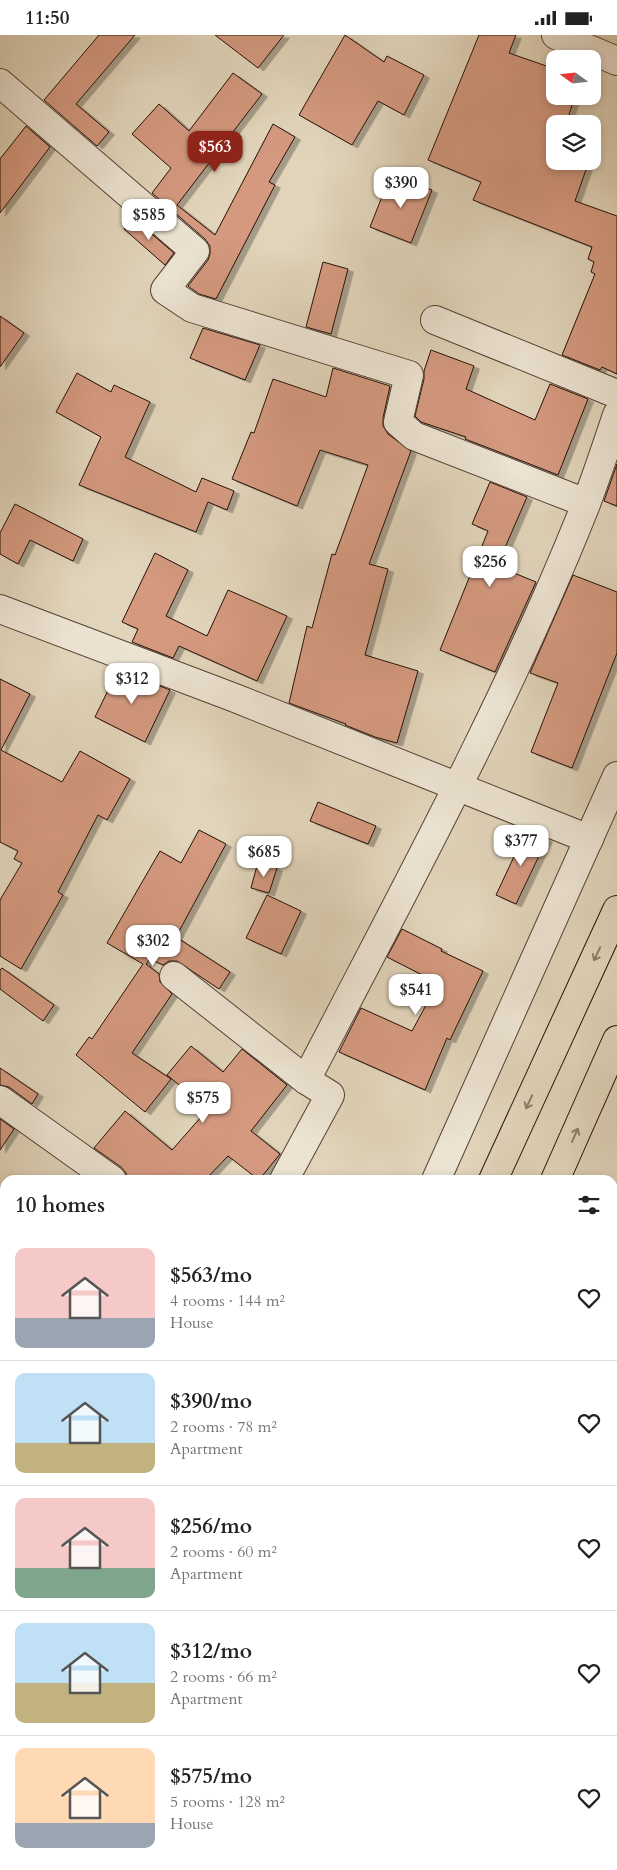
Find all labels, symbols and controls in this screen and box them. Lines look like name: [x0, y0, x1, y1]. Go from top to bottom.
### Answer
text: 11:50: [25, 5, 69, 31]
north arrow: [546, 50, 601, 105]
map controls: [546, 50, 601, 170]
button: layers: [546, 115, 601, 170]
pin: $563: [185, 131, 245, 173]
text: $563: [199, 136, 231, 158]
pin: $390: [371, 167, 431, 209]
text: $390: [385, 172, 417, 194]
pin: $585: [119, 199, 179, 241]
text: $585: [133, 204, 165, 226]
pin: $256: [460, 545, 520, 588]
text: $256: [474, 551, 506, 573]
pin: $312: [102, 663, 162, 705]
text: $312: [116, 668, 148, 690]
pin: $377: [491, 825, 551, 867]
text: $377: [505, 830, 537, 852]
pin: $685: [234, 835, 294, 878]
text: $685: [248, 841, 280, 863]
pin: $302: [123, 925, 183, 967]
text: $302: [137, 930, 169, 952]
one-way arrow: [591, 946, 601, 961]
pin: $541: [386, 973, 446, 1016]
text: $541: [400, 979, 432, 1001]
pin: $575: [173, 1081, 233, 1124]
text: $575: [187, 1087, 219, 1109]
one-way arrow: [524, 1094, 533, 1109]
one-way arrow: [570, 1128, 580, 1143]
text: 10 homes: [15, 1191, 105, 1220]
icon: filters: [575, 1191, 603, 1219]
text: $563/mo: [170, 1261, 252, 1290]
icon: home: [55, 1268, 115, 1328]
icon: heart: [575, 1284, 603, 1312]
text: 4 rooms · 144 m²: [170, 1290, 285, 1312]
text: House: [170, 1312, 213, 1334]
text: $390/mo: [170, 1387, 252, 1416]
icon: home: [55, 1393, 115, 1453]
icon: heart: [575, 1409, 603, 1437]
text: 2 rooms · 78 m²: [170, 1416, 277, 1438]
text: Apartment: [170, 1438, 243, 1460]
text: $256/mo: [170, 1512, 252, 1541]
icon: home: [55, 1518, 115, 1578]
icon: heart: [575, 1534, 603, 1562]
text: 2 rooms · 60 m²: [170, 1541, 277, 1563]
text: Apartment: [170, 1563, 243, 1585]
text: $312/mo: [170, 1637, 252, 1666]
icon: home: [55, 1643, 115, 1703]
icon: heart: [575, 1659, 603, 1687]
text: 2 rooms · 66 m²: [170, 1666, 277, 1688]
text: Apartment: [170, 1688, 243, 1710]
text: $575/mo: [170, 1762, 252, 1791]
icon: home: [55, 1768, 115, 1828]
icon: heart: [575, 1784, 603, 1812]
text: 5 rooms · 128 m²: [170, 1791, 285, 1813]
text: House: [170, 1813, 213, 1835]

